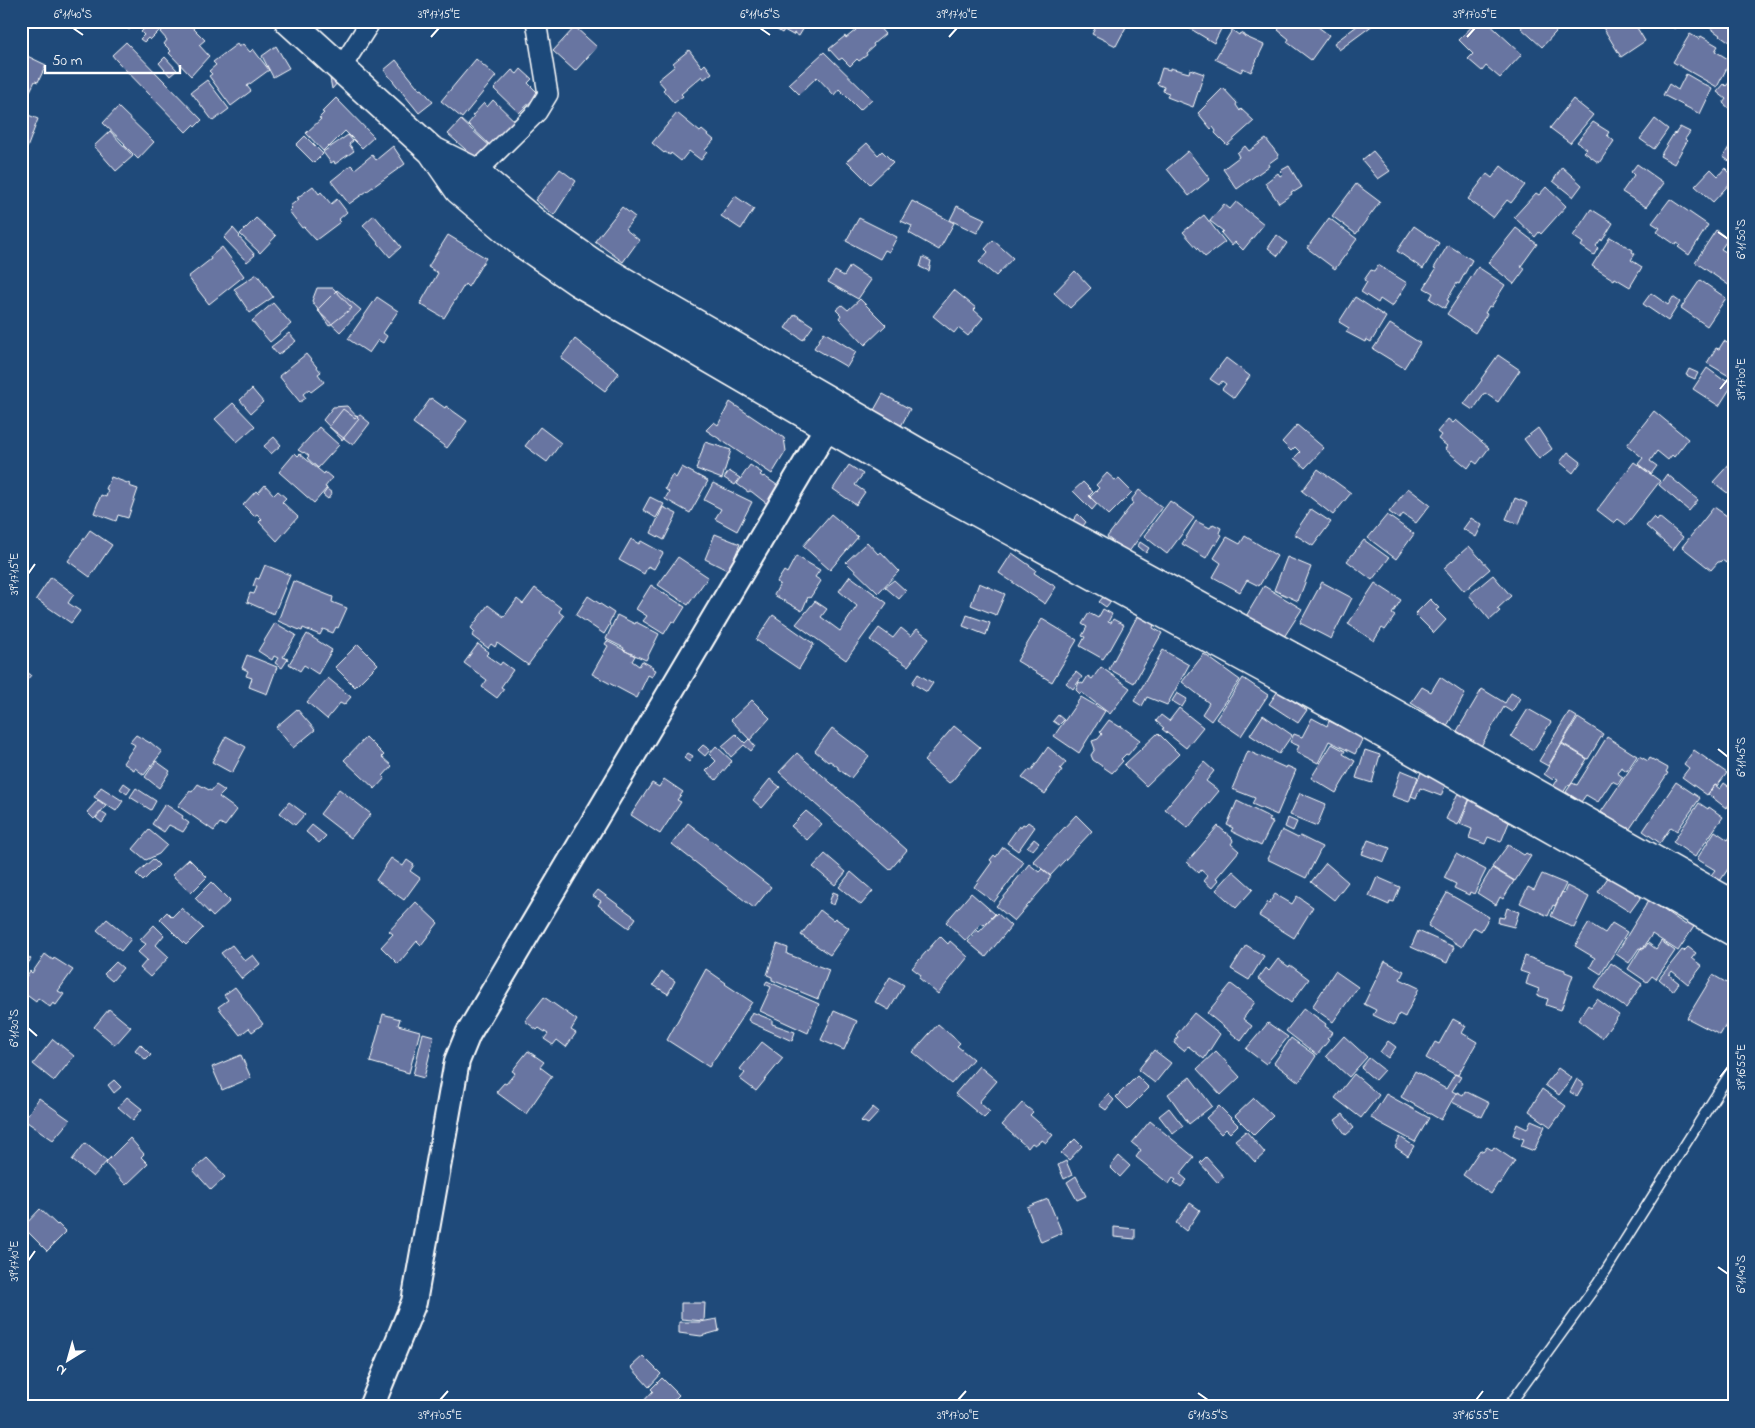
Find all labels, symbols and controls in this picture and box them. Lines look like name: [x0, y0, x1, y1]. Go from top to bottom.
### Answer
text: 6°11'40"S: [54, 6, 92, 24]
text: 39°17'15"E: [418, 6, 460, 24]
text: 6°11'45"S: [740, 6, 780, 24]
text: 39°17'10"E: [937, 6, 977, 24]
text: 39°17'05"E: [1453, 6, 1497, 24]
scale bar: [45, 42, 180, 74]
text: 50 m: [52, 50, 83, 72]
text: 6°11'50"S: [1733, 219, 1751, 259]
text: 39°17'00"E: [1733, 358, 1751, 400]
text: 39°17'15"E: [6, 553, 24, 595]
text: 6°11'45"S: [1733, 737, 1751, 777]
text: 6°11'30"S: [6, 1009, 24, 1047]
text: 39°16'55"E: [1733, 1044, 1751, 1090]
text: 39°17'10"E: [6, 1241, 24, 1281]
text: 6°11'40"S: [1733, 1255, 1751, 1293]
north arrow: [42, 1336, 92, 1386]
text: N: [51, 1358, 71, 1380]
text: 39°17'05"E: [418, 1407, 462, 1425]
text: 39°17'00"E: [937, 1407, 979, 1425]
text: 6°11'35"S: [1188, 1407, 1228, 1425]
text: 39°16'55"E: [1453, 1407, 1499, 1425]

